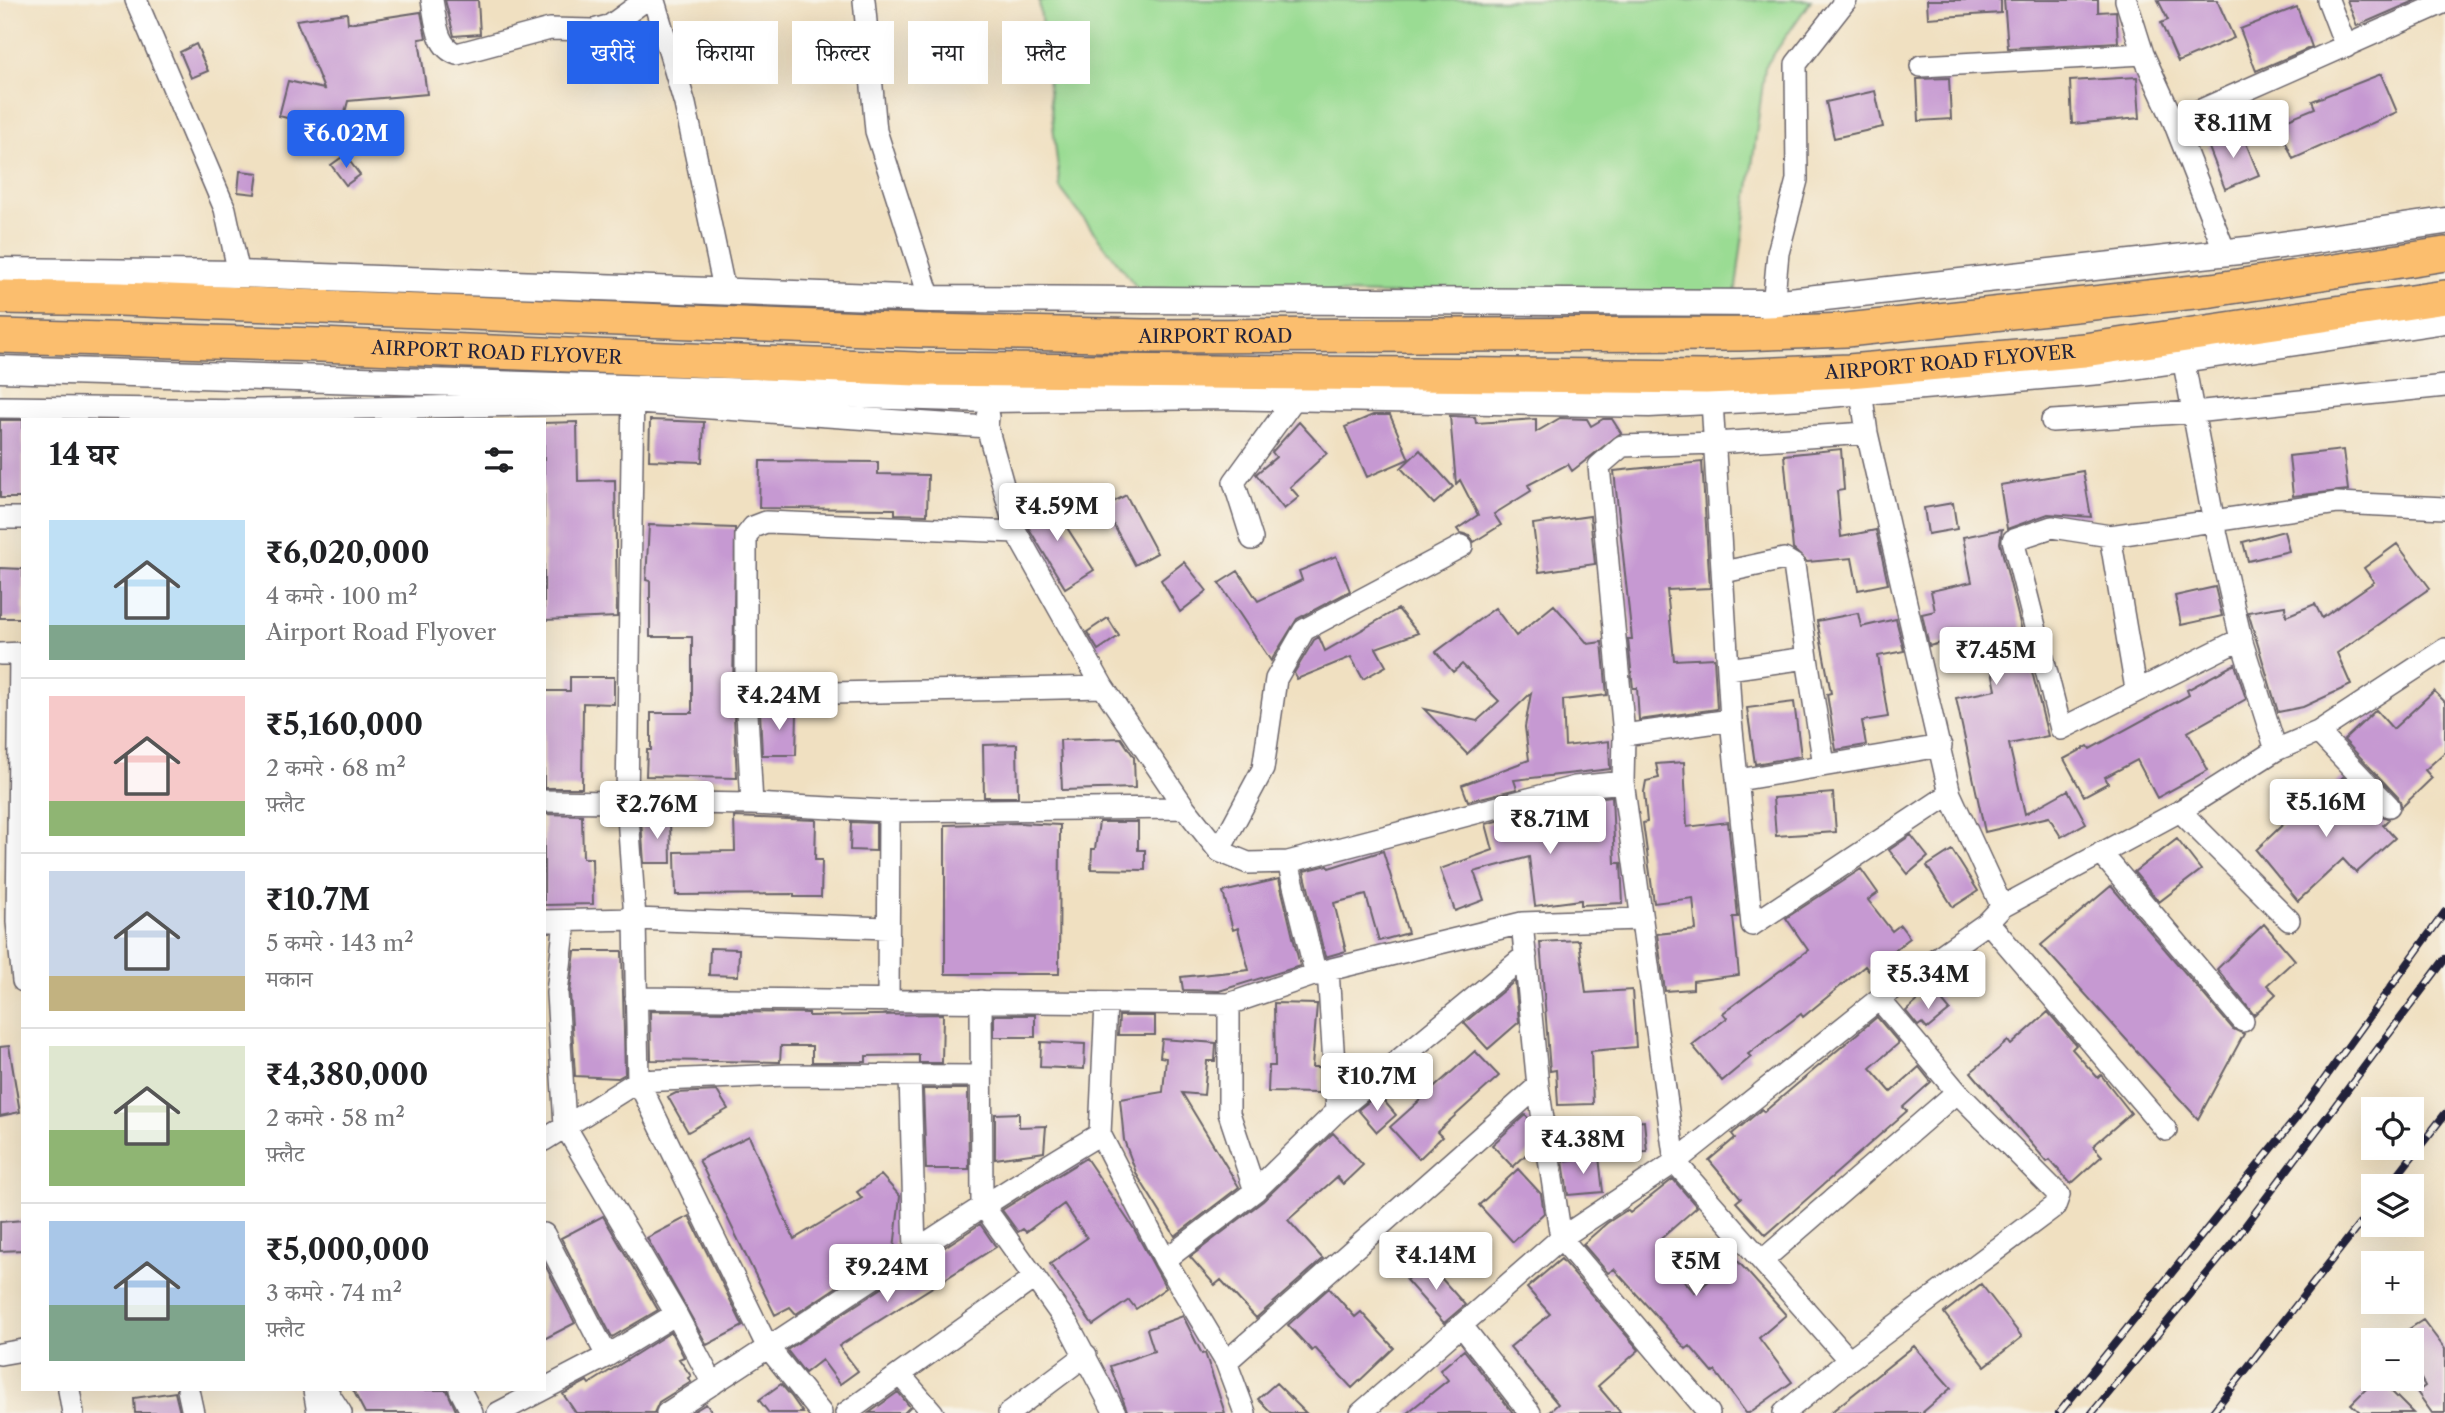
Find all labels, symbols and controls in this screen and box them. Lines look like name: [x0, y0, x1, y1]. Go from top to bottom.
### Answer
chip: खरीदें: [567, 21, 659, 84]
chip: किराया: [673, 21, 778, 84]
chip: फ़िल्टर: [792, 21, 894, 84]
chip: नया: [908, 21, 988, 84]
chip: फ़्लैट: [1002, 21, 1090, 84]
pin: ₹8.11M: [2176, 100, 2290, 160]
text: ₹8.11M: [2194, 109, 2272, 137]
pin: ₹6.02M: [289, 110, 403, 170]
text: ₹6.02M: [303, 119, 389, 147]
street label: AIRPORT ROAD: [1137, 324, 1292, 348]
street label: AIRPORT ROAD FLYOVER: [370, 336, 624, 369]
street label: AIRPORT ROAD FLYOVER: [1823, 339, 2077, 384]
text: 14 घर: [49, 436, 118, 473]
icon: filters: [480, 441, 518, 479]
pin: ₹4.59M: [1000, 484, 1114, 543]
text: ₹4.59M: [1015, 492, 1099, 520]
text: ₹6,020,000: [266, 534, 430, 571]
icon: home: [105, 548, 189, 632]
text: 4 कमरे · 100 m²: [266, 582, 418, 610]
text: Airport Road Flyover: [266, 618, 496, 646]
pin: ₹7.45M: [1939, 628, 2053, 687]
text: ₹7.45M: [1956, 636, 2036, 664]
pin: ₹4.24M: [722, 672, 836, 732]
text: ₹4.24M: [737, 681, 821, 709]
text: ₹5,160,000: [266, 706, 423, 743]
icon: home: [105, 724, 189, 808]
text: 2 कमरे · 68 m²: [266, 754, 406, 782]
pin: ₹5.16M: [2269, 780, 2383, 839]
pin: ₹2.76M: [600, 782, 714, 841]
text: ₹5.16M: [2286, 788, 2366, 816]
text: फ़्लैट: [266, 790, 304, 818]
text: ₹2.76M: [616, 790, 698, 818]
pin: ₹8.71M: [1493, 796, 1607, 856]
text: ₹8.71M: [1510, 805, 1590, 833]
text: ₹10.7M: [266, 881, 370, 918]
icon: home: [105, 899, 189, 983]
text: 5 कमरे · 143 m²: [266, 929, 414, 957]
pin: ₹5.34M: [1871, 951, 1985, 1011]
text: ₹5.34M: [1886, 960, 1970, 988]
text: मकान: [266, 965, 313, 993]
pin: ₹10.7M: [1320, 1054, 1434, 1113]
text: ₹4,380,000: [266, 1056, 428, 1093]
text: ₹10.7M: [1337, 1062, 1417, 1090]
icon: home: [105, 1074, 189, 1158]
map controls: [2361, 1097, 2424, 1391]
button: locate: [2361, 1097, 2424, 1160]
text: 2 कमरे · 58 m²: [266, 1104, 405, 1132]
pin: ₹4.38M: [1526, 1116, 1640, 1176]
text: ₹4.38M: [1541, 1125, 1625, 1153]
text: फ़्लैट: [266, 1140, 304, 1168]
button: layers: [2361, 1174, 2424, 1237]
text: ₹5,000,000: [266, 1231, 430, 1268]
pin: ₹4.14M: [1379, 1232, 1493, 1292]
pin: ₹5M: [1662, 1238, 1730, 1298]
text: ₹4.14M: [1395, 1241, 1477, 1269]
pin: ₹9.24M: [830, 1244, 944, 1304]
text: ₹5M: [1671, 1247, 1721, 1275]
icon: home: [105, 1249, 189, 1333]
button: +: [2361, 1251, 2424, 1314]
text: ₹9.24M: [845, 1253, 929, 1281]
text: 3 कमरे · 74 m²: [266, 1279, 402, 1307]
text: फ़्लैट: [266, 1315, 304, 1343]
button: −: [2361, 1328, 2424, 1391]

